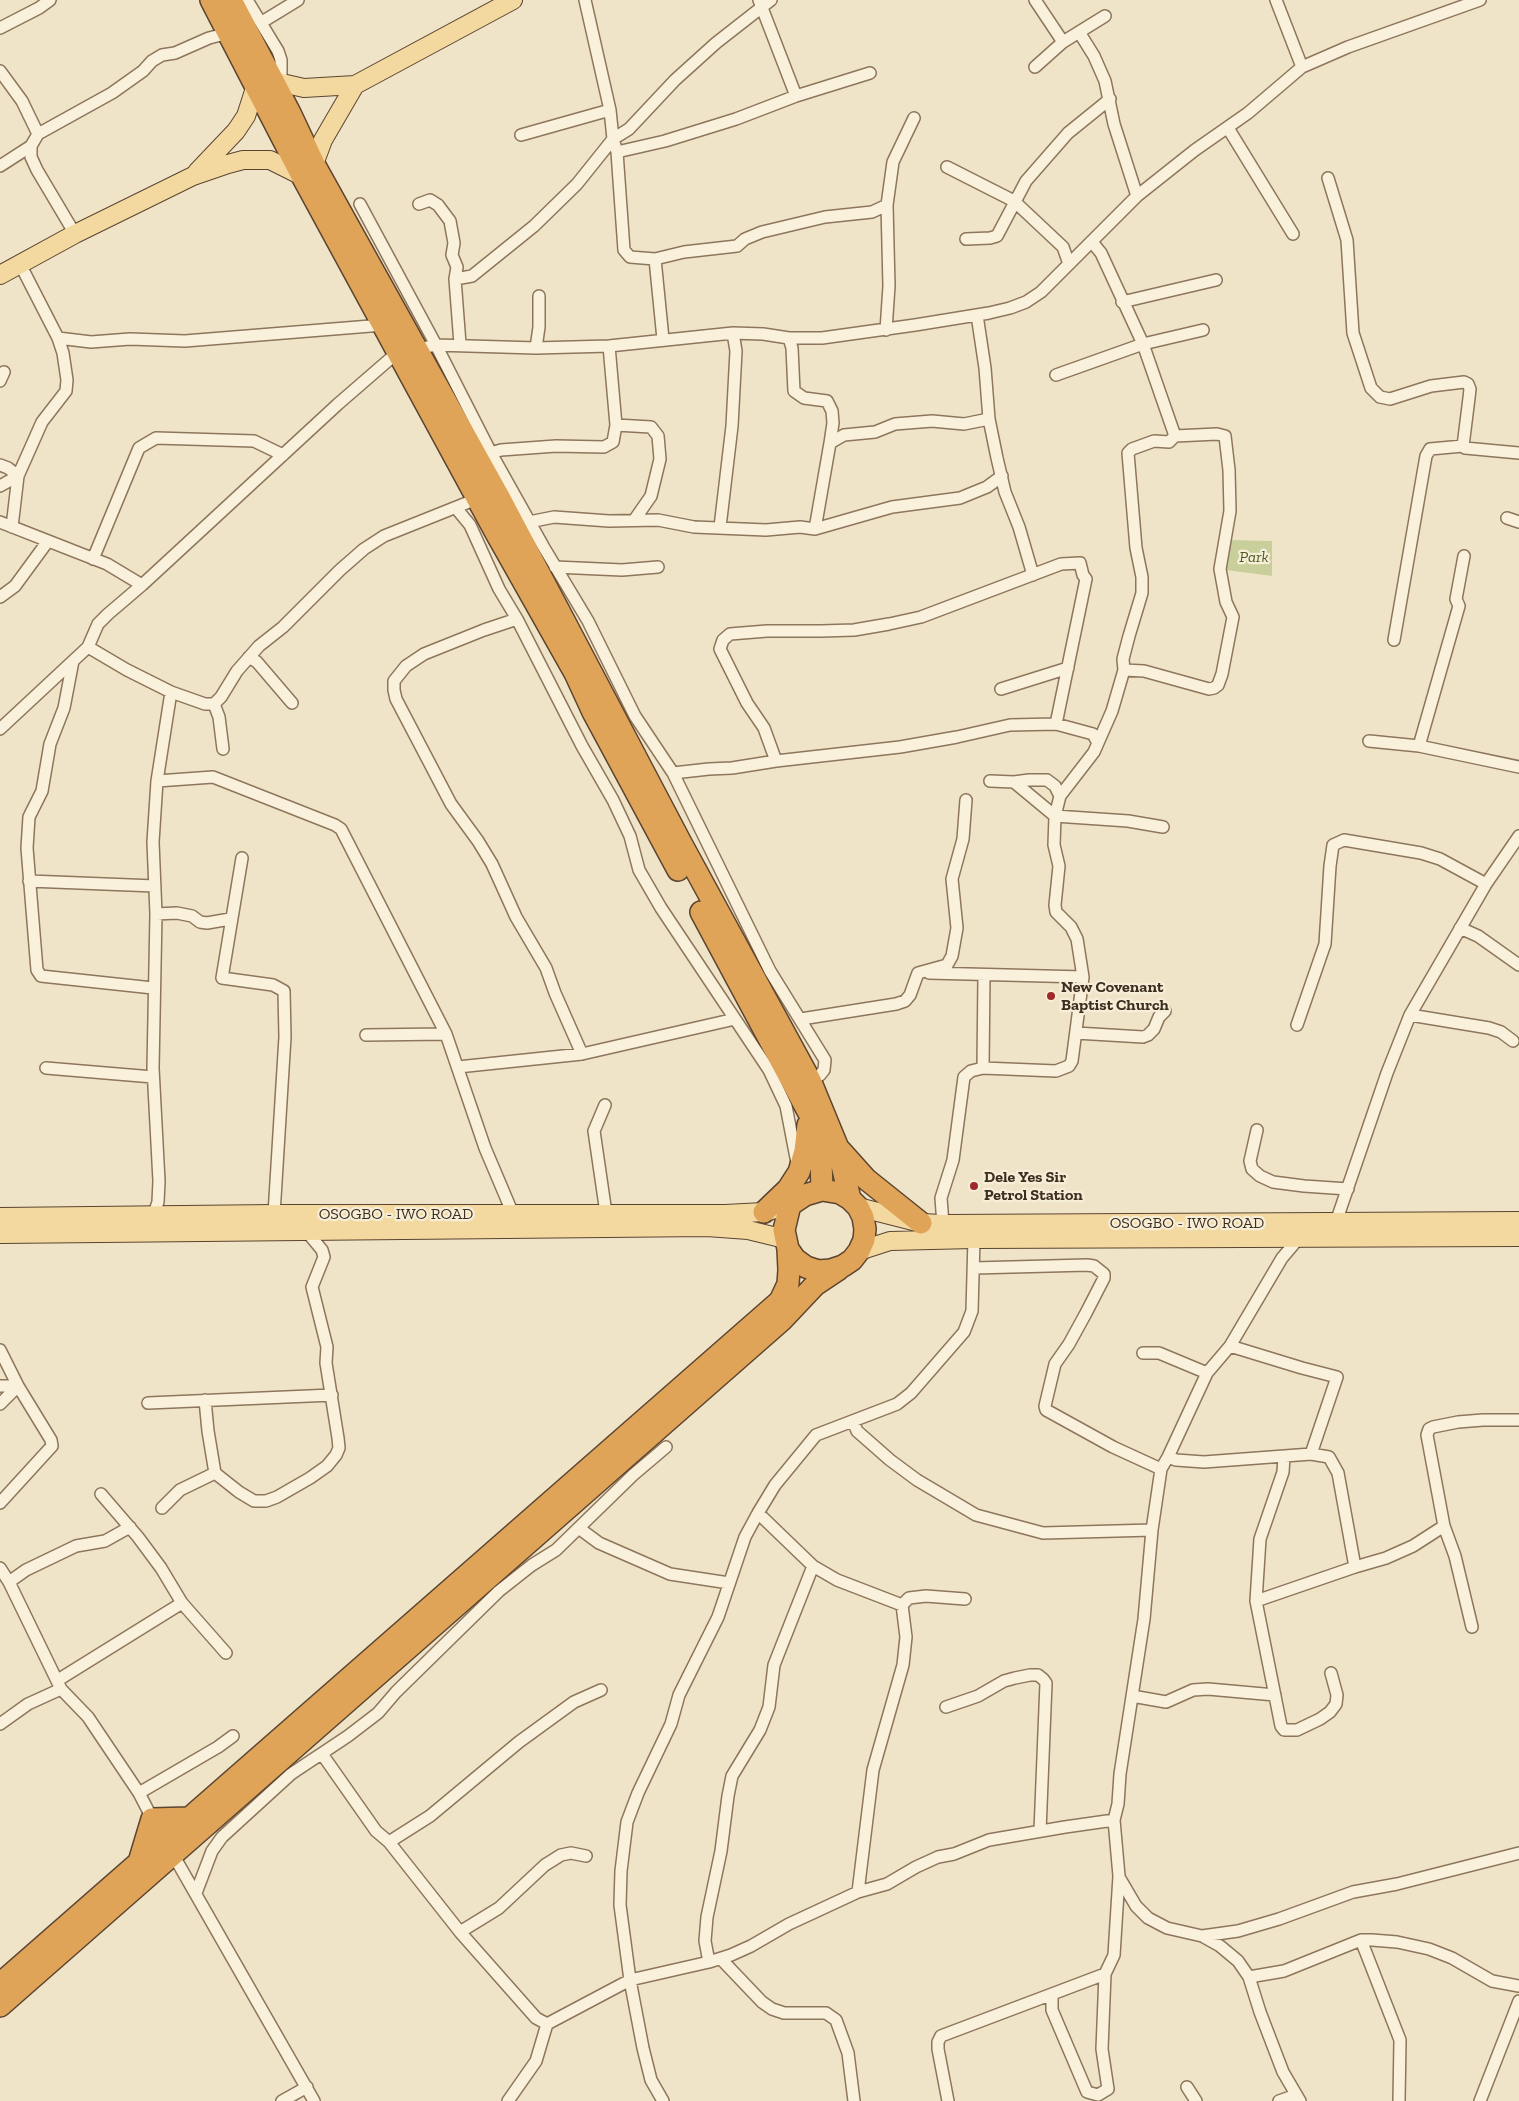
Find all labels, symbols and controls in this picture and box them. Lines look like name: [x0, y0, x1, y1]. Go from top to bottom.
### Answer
park label: Park: [1239, 547, 1269, 567]
place label: New Covenant Baptist Church: [1061, 977, 1169, 1015]
marker: New Covenant Baptist Church: [1045, 990, 1057, 1002]
place label: Dele Yes Sir Petrol Station: [984, 1167, 1083, 1205]
marker: Dele Yes Sir Petrol Station: [968, 1180, 980, 1192]
street label: OSOGBO - IWO ROAD: [319, 1204, 473, 1224]
street label: OSOGBO - IWO ROAD: [1110, 1213, 1264, 1233]

